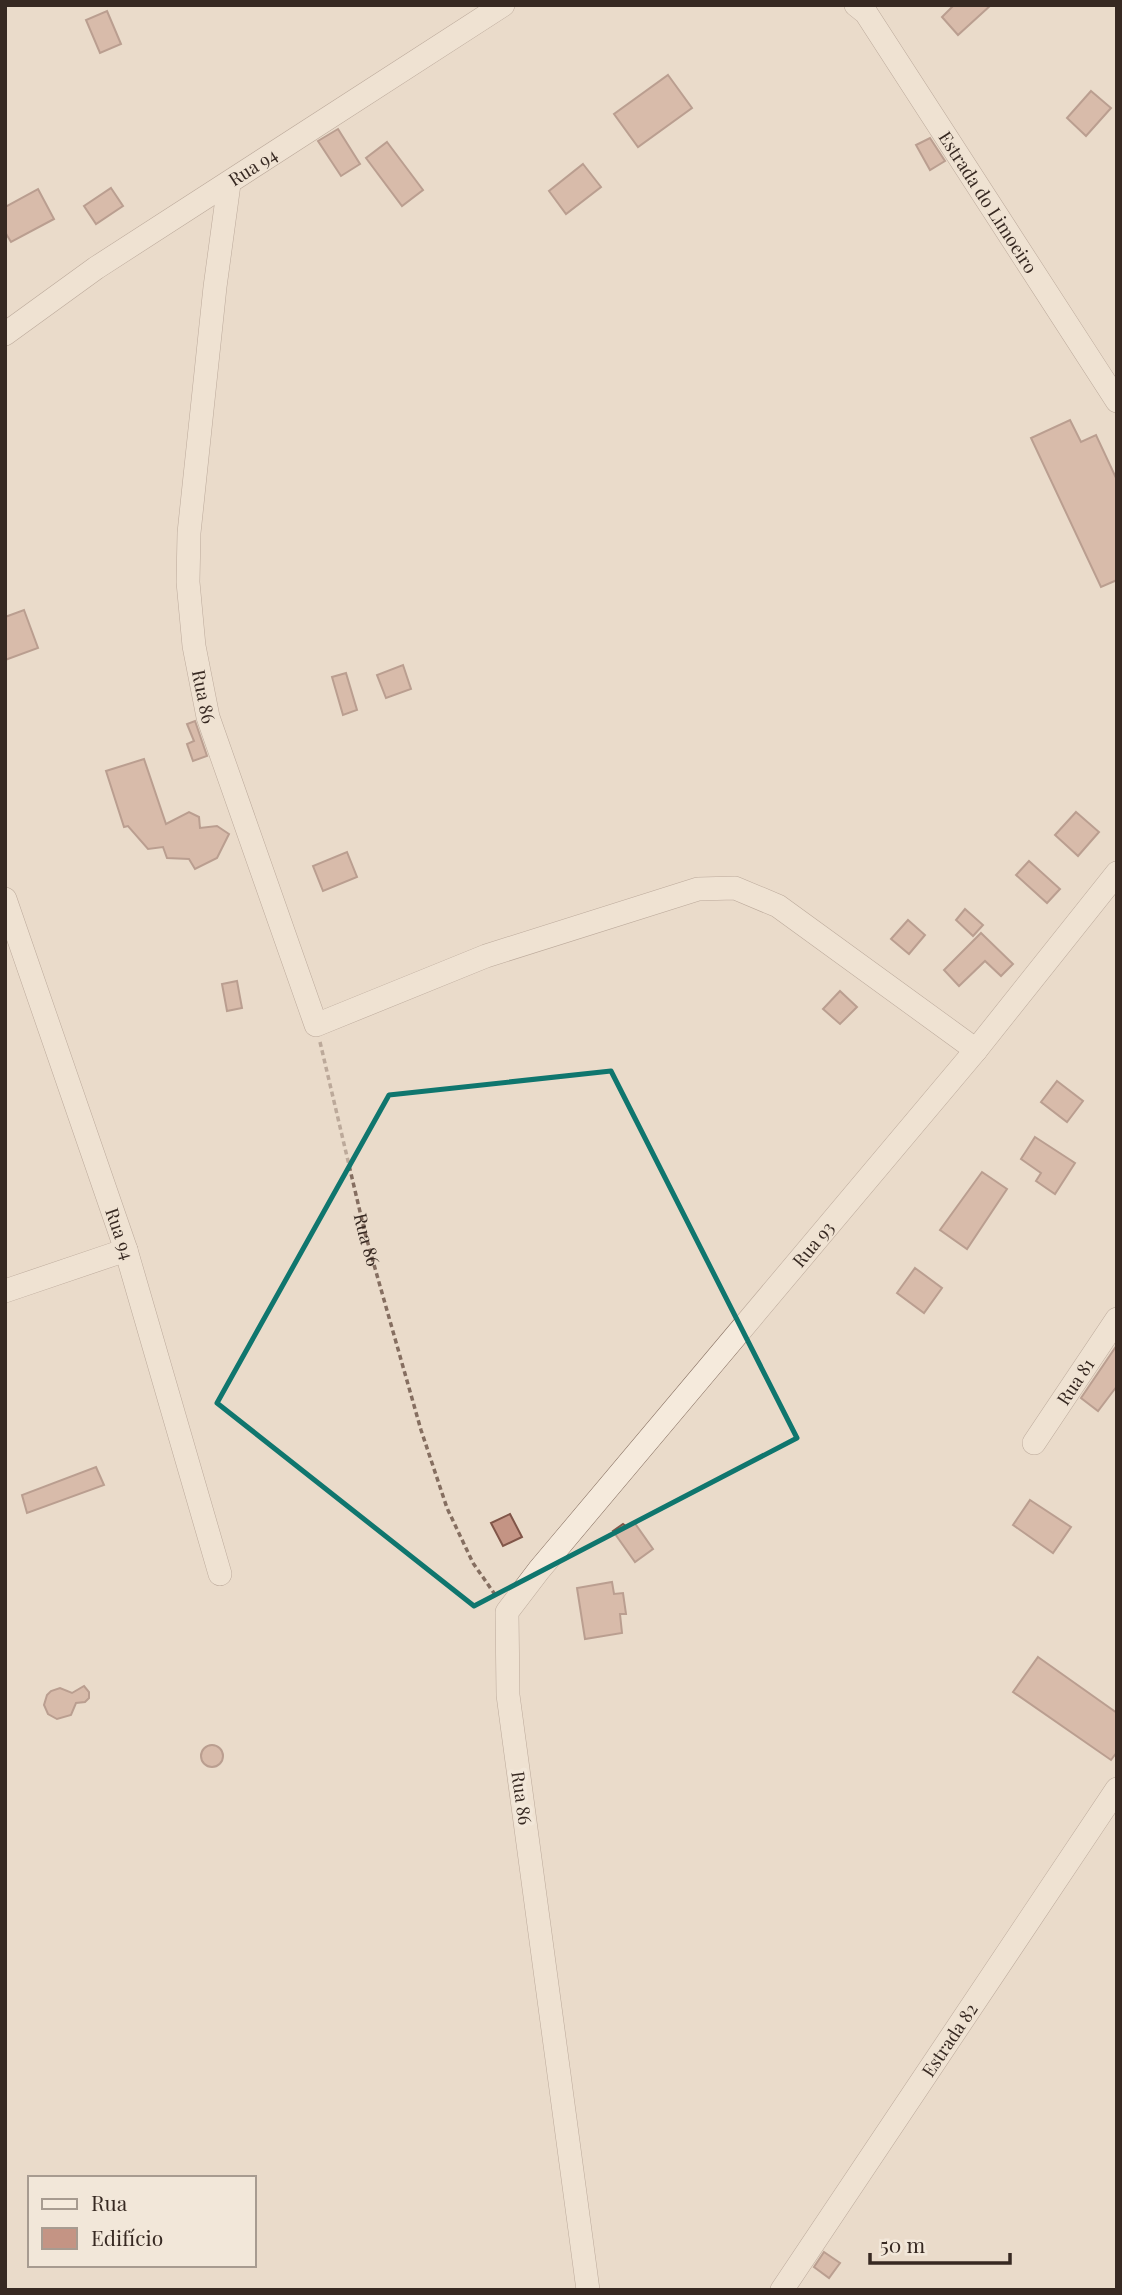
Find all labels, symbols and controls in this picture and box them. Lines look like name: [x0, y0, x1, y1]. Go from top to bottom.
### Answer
street label: Estrada do Limoeiro: [934, 126, 1043, 278]
street label: Rua 94: [224, 142, 282, 191]
street label: Rua 86: [187, 668, 221, 727]
street label: Rua 94: [100, 1204, 140, 1263]
street label: Rua 86: [349, 1211, 386, 1269]
street label: Rua 93: [787, 1216, 839, 1272]
street label: Rua 81: [1051, 1353, 1100, 1410]
street label: Rua 86: [506, 1770, 538, 1826]
street label: Estrada 82: [916, 1998, 983, 2081]
legend: [28, 2176, 256, 2267]
text: Rua: [91, 2188, 128, 2216]
scale bar: [870, 2222, 1010, 2266]
text: Edifício: [91, 2223, 163, 2251]
text: 50 m: [880, 2230, 926, 2258]

